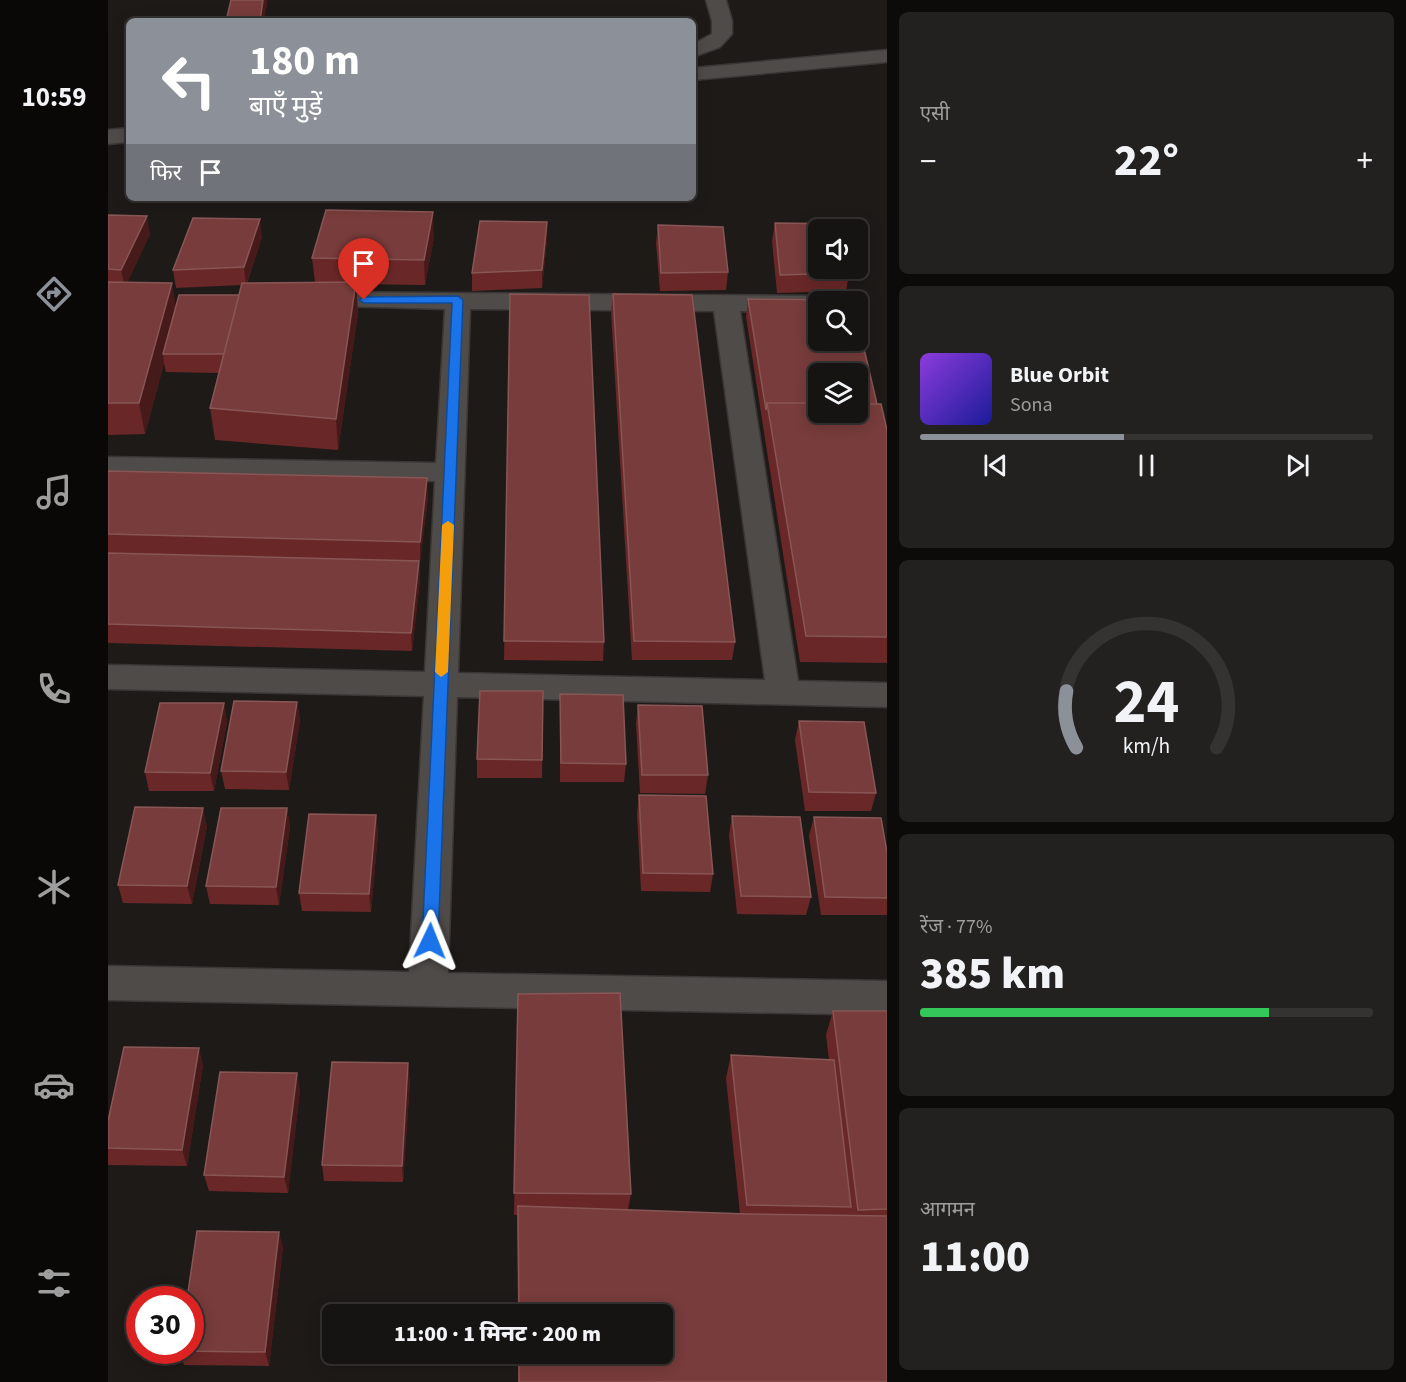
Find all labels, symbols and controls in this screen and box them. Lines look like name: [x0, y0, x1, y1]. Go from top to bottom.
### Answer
text: 180 m: [249, 31, 360, 91]
icon: left: [150, 42, 228, 120]
text: 10:59: [21, 78, 87, 117]
text: बाएँ मुड़ें: [249, 87, 322, 126]
text: एसी: [920, 100, 950, 128]
text: 22°: [1114, 129, 1179, 193]
text: −: [920, 138, 936, 185]
text: +: [1357, 138, 1373, 185]
icon: arrive: [194, 156, 227, 189]
text: फिर: [150, 157, 182, 189]
map controls: [808, 219, 868, 423]
button: sound: [808, 219, 868, 279]
pin: [338, 238, 389, 300]
icon: arrive: [347, 247, 380, 280]
icon: directions: [33, 273, 75, 315]
button: search: [808, 291, 868, 351]
text: Blue Orbit: [1010, 359, 1109, 391]
button: layers: [808, 363, 868, 423]
text: Sona: [1010, 391, 1053, 419]
icon: previous: [979, 449, 1012, 482]
icon: pause: [1130, 449, 1163, 482]
icon: next: [1281, 449, 1314, 482]
icon: music: [33, 471, 75, 513]
text: 24: [1114, 658, 1179, 747]
icon: phone: [33, 668, 75, 710]
text: km/h: [1123, 731, 1170, 762]
icon: climate: [33, 866, 75, 908]
position arrow: [398, 909, 462, 973]
text: रेंज · 77%: [920, 913, 992, 941]
text: 385 km: [920, 942, 1065, 1006]
icon: car: [33, 1064, 75, 1106]
text: आगमन: [920, 1196, 975, 1224]
text: 11:00: [920, 1225, 1030, 1289]
icon: filters: [33, 1262, 75, 1304]
speed limit sign: 30: [126, 1286, 204, 1364]
text: 11:00 · 1 मिनट · 200 m: [394, 1318, 601, 1350]

